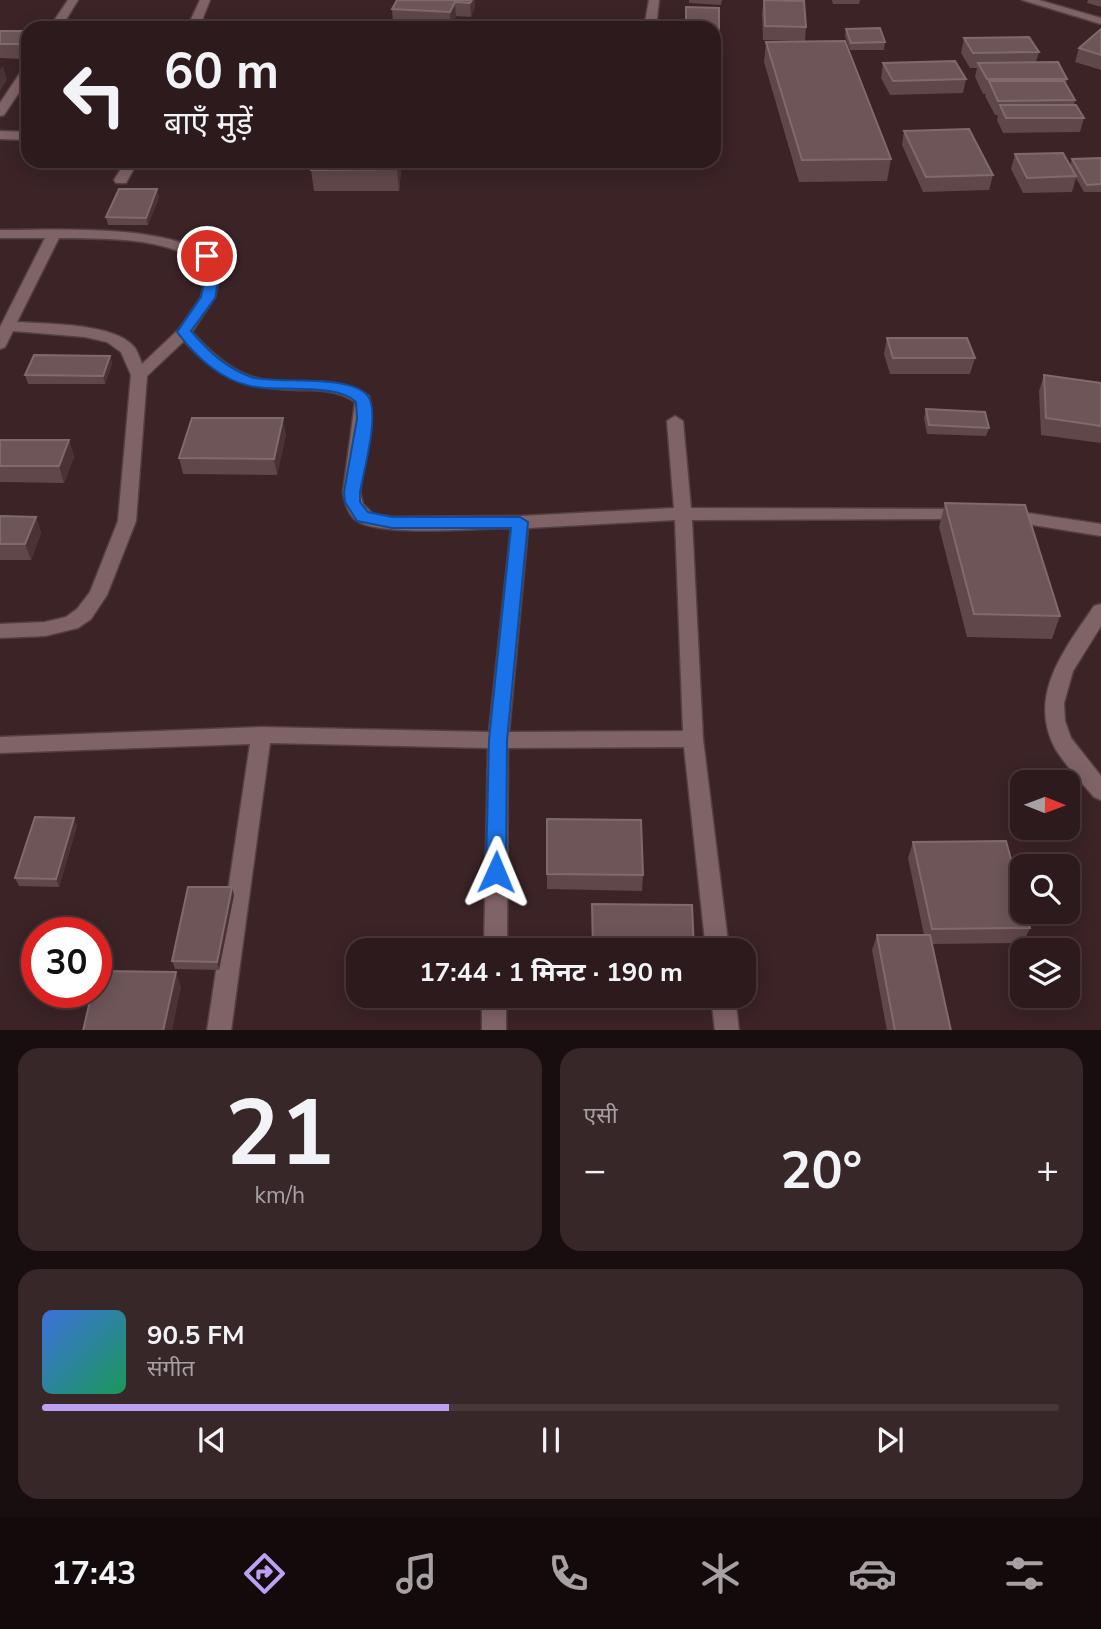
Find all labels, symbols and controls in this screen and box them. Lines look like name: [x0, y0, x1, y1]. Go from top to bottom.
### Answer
text: 60 m: [164, 38, 279, 105]
icon: left: [49, 49, 140, 140]
text: बाएँ मुड़ें: [164, 102, 253, 145]
pin: [177, 226, 237, 286]
icon: arrive: [188, 237, 226, 275]
north arrow: [1010, 770, 1080, 840]
map controls: [1010, 770, 1080, 1008]
position arrow: [459, 835, 533, 909]
button: search: [1010, 854, 1080, 924]
speed limit sign: 30: [21, 917, 112, 1008]
button: layers: [1010, 938, 1080, 1008]
text: 17:44 · 1 मिनट · 190 m: [419, 955, 683, 990]
text: 21: [225, 1072, 334, 1196]
text: एसी: [584, 1100, 618, 1131]
text: 20°: [780, 1135, 862, 1206]
text: −: [584, 1145, 606, 1196]
text: +: [1036, 1145, 1059, 1196]
text: km/h: [254, 1180, 305, 1211]
text: 90.5 FM: [147, 1318, 244, 1353]
text: संगीत: [147, 1353, 195, 1384]
icon: previous: [193, 1421, 231, 1459]
icon: pause: [532, 1421, 570, 1459]
icon: next: [871, 1421, 909, 1459]
icon: directions: [240, 1549, 289, 1598]
icon: music: [392, 1549, 441, 1598]
icon: phone: [544, 1549, 593, 1598]
icon: climate: [696, 1549, 745, 1598]
icon: car: [848, 1549, 897, 1598]
icon: filters: [1000, 1549, 1049, 1598]
text: 17:43: [52, 1552, 136, 1595]

